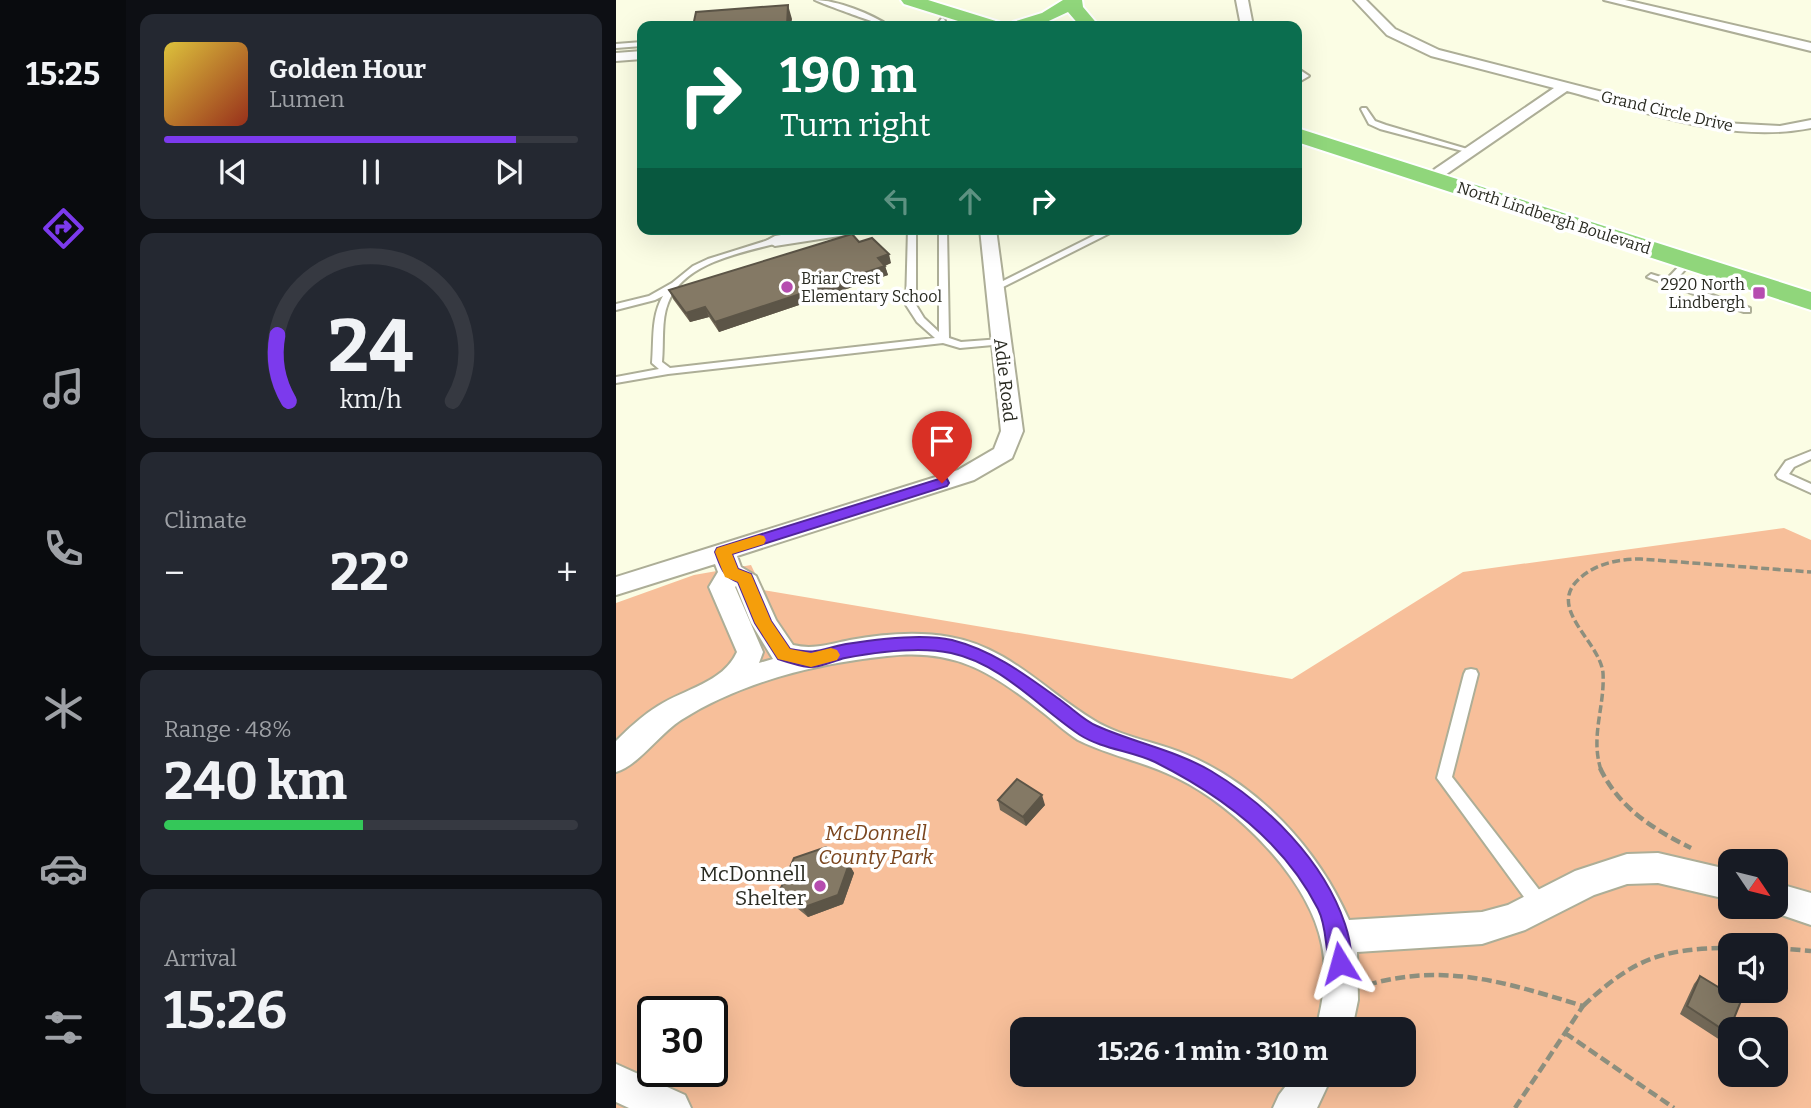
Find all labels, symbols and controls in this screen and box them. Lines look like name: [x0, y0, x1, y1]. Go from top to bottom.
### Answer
text: 190 m: [780, 46, 917, 105]
icon: right: [665, 49, 756, 140]
text: Golden Hour: [269, 54, 426, 85]
text: 15:25: [26, 55, 100, 93]
text: Lumen: [269, 85, 345, 113]
street label: Grand Circle Drive: [1599, 87, 1735, 135]
text: Turn right: [780, 106, 931, 144]
icon: previous: [214, 153, 252, 191]
icon: pause: [352, 153, 390, 191]
icon: next: [490, 153, 528, 191]
street label: North Lindbergh Boulevard: [1455, 178, 1654, 258]
icon: left: [878, 182, 916, 220]
icon: ahead: [951, 182, 989, 220]
icon: right: [1024, 182, 1062, 220]
icon: directions: [39, 204, 88, 253]
place label: Briar Crest Elementary School: [801, 269, 942, 306]
place label: 2920 North Lindbergh: [1660, 275, 1745, 312]
marker: Briar Crest Elementary School: [779, 279, 795, 295]
marker: 2920 North Lindbergh: [1751, 285, 1767, 301]
text: 24: [328, 304, 414, 391]
street label: Adie Road: [989, 337, 1021, 423]
icon: music: [39, 364, 88, 413]
text: km/h: [340, 385, 402, 415]
pin: [912, 411, 972, 483]
icon: arrive: [923, 422, 961, 460]
text: Climate: [164, 506, 247, 534]
icon: phone: [39, 524, 88, 573]
text: 22°: [330, 541, 411, 604]
text: −: [164, 550, 185, 596]
text: +: [556, 550, 578, 596]
icon: climate: [39, 684, 88, 733]
text: Range · 48%: [164, 715, 292, 743]
text: 240 km: [164, 750, 347, 813]
park label: McDonnell County Park: [818, 820, 934, 870]
icon: car: [39, 844, 88, 893]
north arrow: [1718, 849, 1788, 919]
map controls: [1718, 849, 1788, 1087]
place label: McDonnell Shelter: [700, 861, 806, 911]
marker: McDonnell Shelter: [812, 878, 828, 894]
position arrow: [1303, 926, 1377, 1000]
button: sound: [1718, 933, 1788, 1003]
text: Arrival: [164, 944, 237, 972]
text: 15:26: [164, 979, 287, 1042]
speed limit sign: 30: [637, 996, 728, 1087]
icon: filters: [39, 1003, 88, 1052]
button: search: [1718, 1017, 1788, 1087]
text: 15:26 · 1 min · 310 m: [1098, 1036, 1328, 1067]

